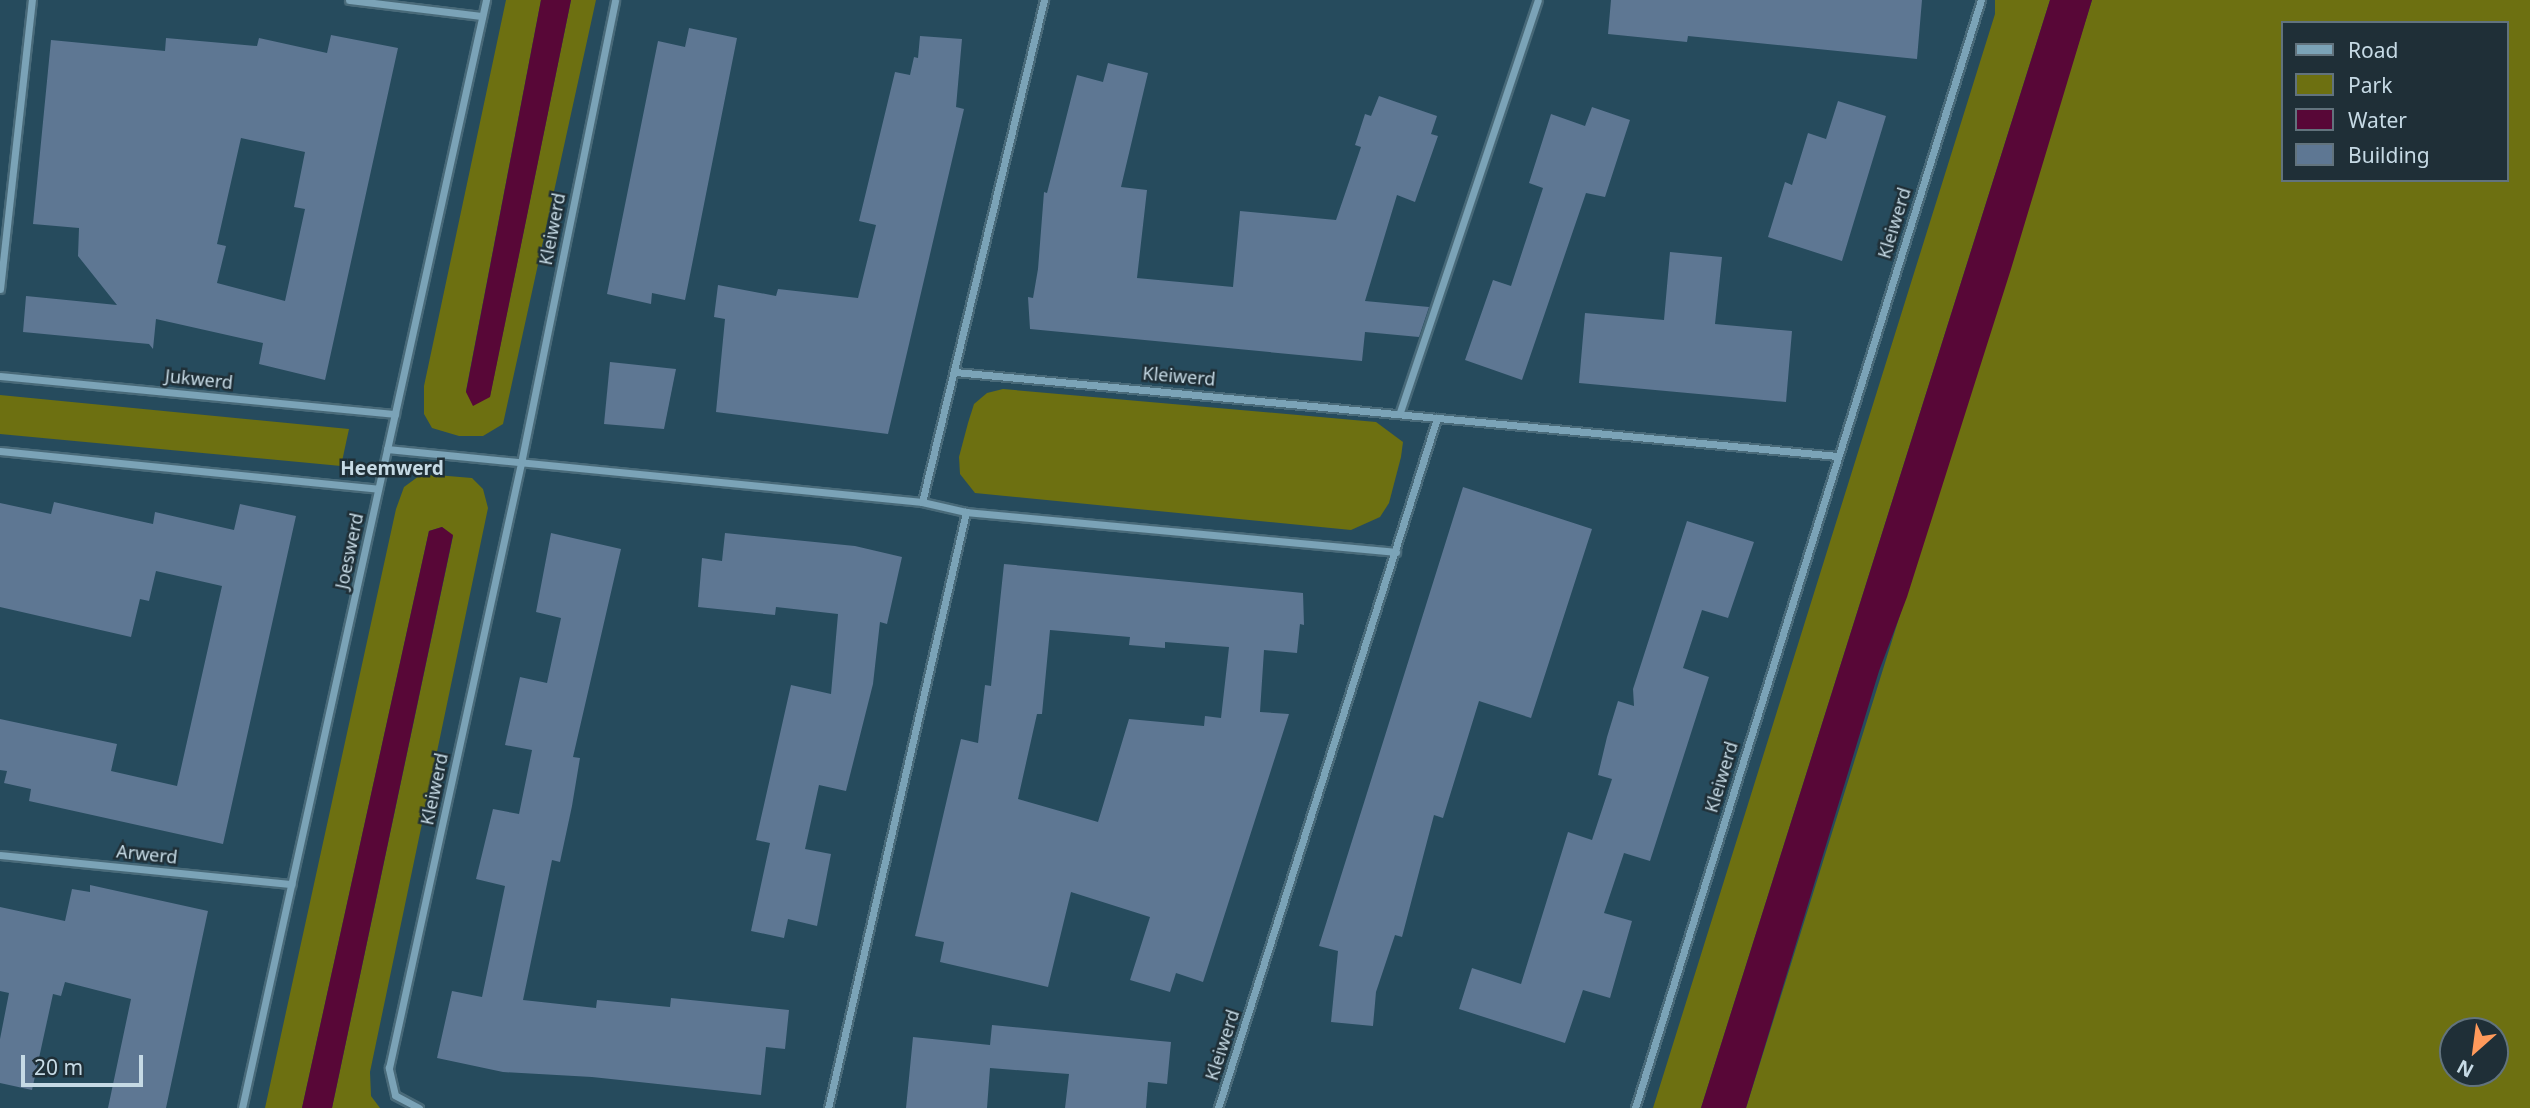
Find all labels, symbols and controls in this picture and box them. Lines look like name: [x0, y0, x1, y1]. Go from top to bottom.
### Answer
legend: [2282, 21, 2509, 182]
text: Road: [2348, 36, 2398, 64]
text: Park: [2348, 71, 2392, 99]
text: Water: [2348, 106, 2407, 134]
text: Building: [2348, 141, 2430, 169]
street label: Kleiwerd: [1873, 185, 1915, 261]
street label: Kleiwerd: [534, 191, 570, 267]
street label: Kleiwerd: [1142, 362, 1216, 390]
street label: Jukwerd: [164, 365, 234, 393]
district label: Heemwerd: [340, 458, 444, 480]
street label: Joeswerd: [330, 511, 368, 591]
street label: Kleiwerd: [1700, 739, 1742, 815]
street label: Kleiwerd: [416, 751, 452, 827]
street label: Arwerd: [115, 840, 179, 868]
street label: Kleiwerd: [1200, 1007, 1244, 1083]
north arrow: [2439, 1017, 2509, 1087]
scale bar: [24, 1042, 147, 1086]
text: 20 m: [34, 1053, 83, 1081]
text: N: [2452, 1054, 2478, 1084]

